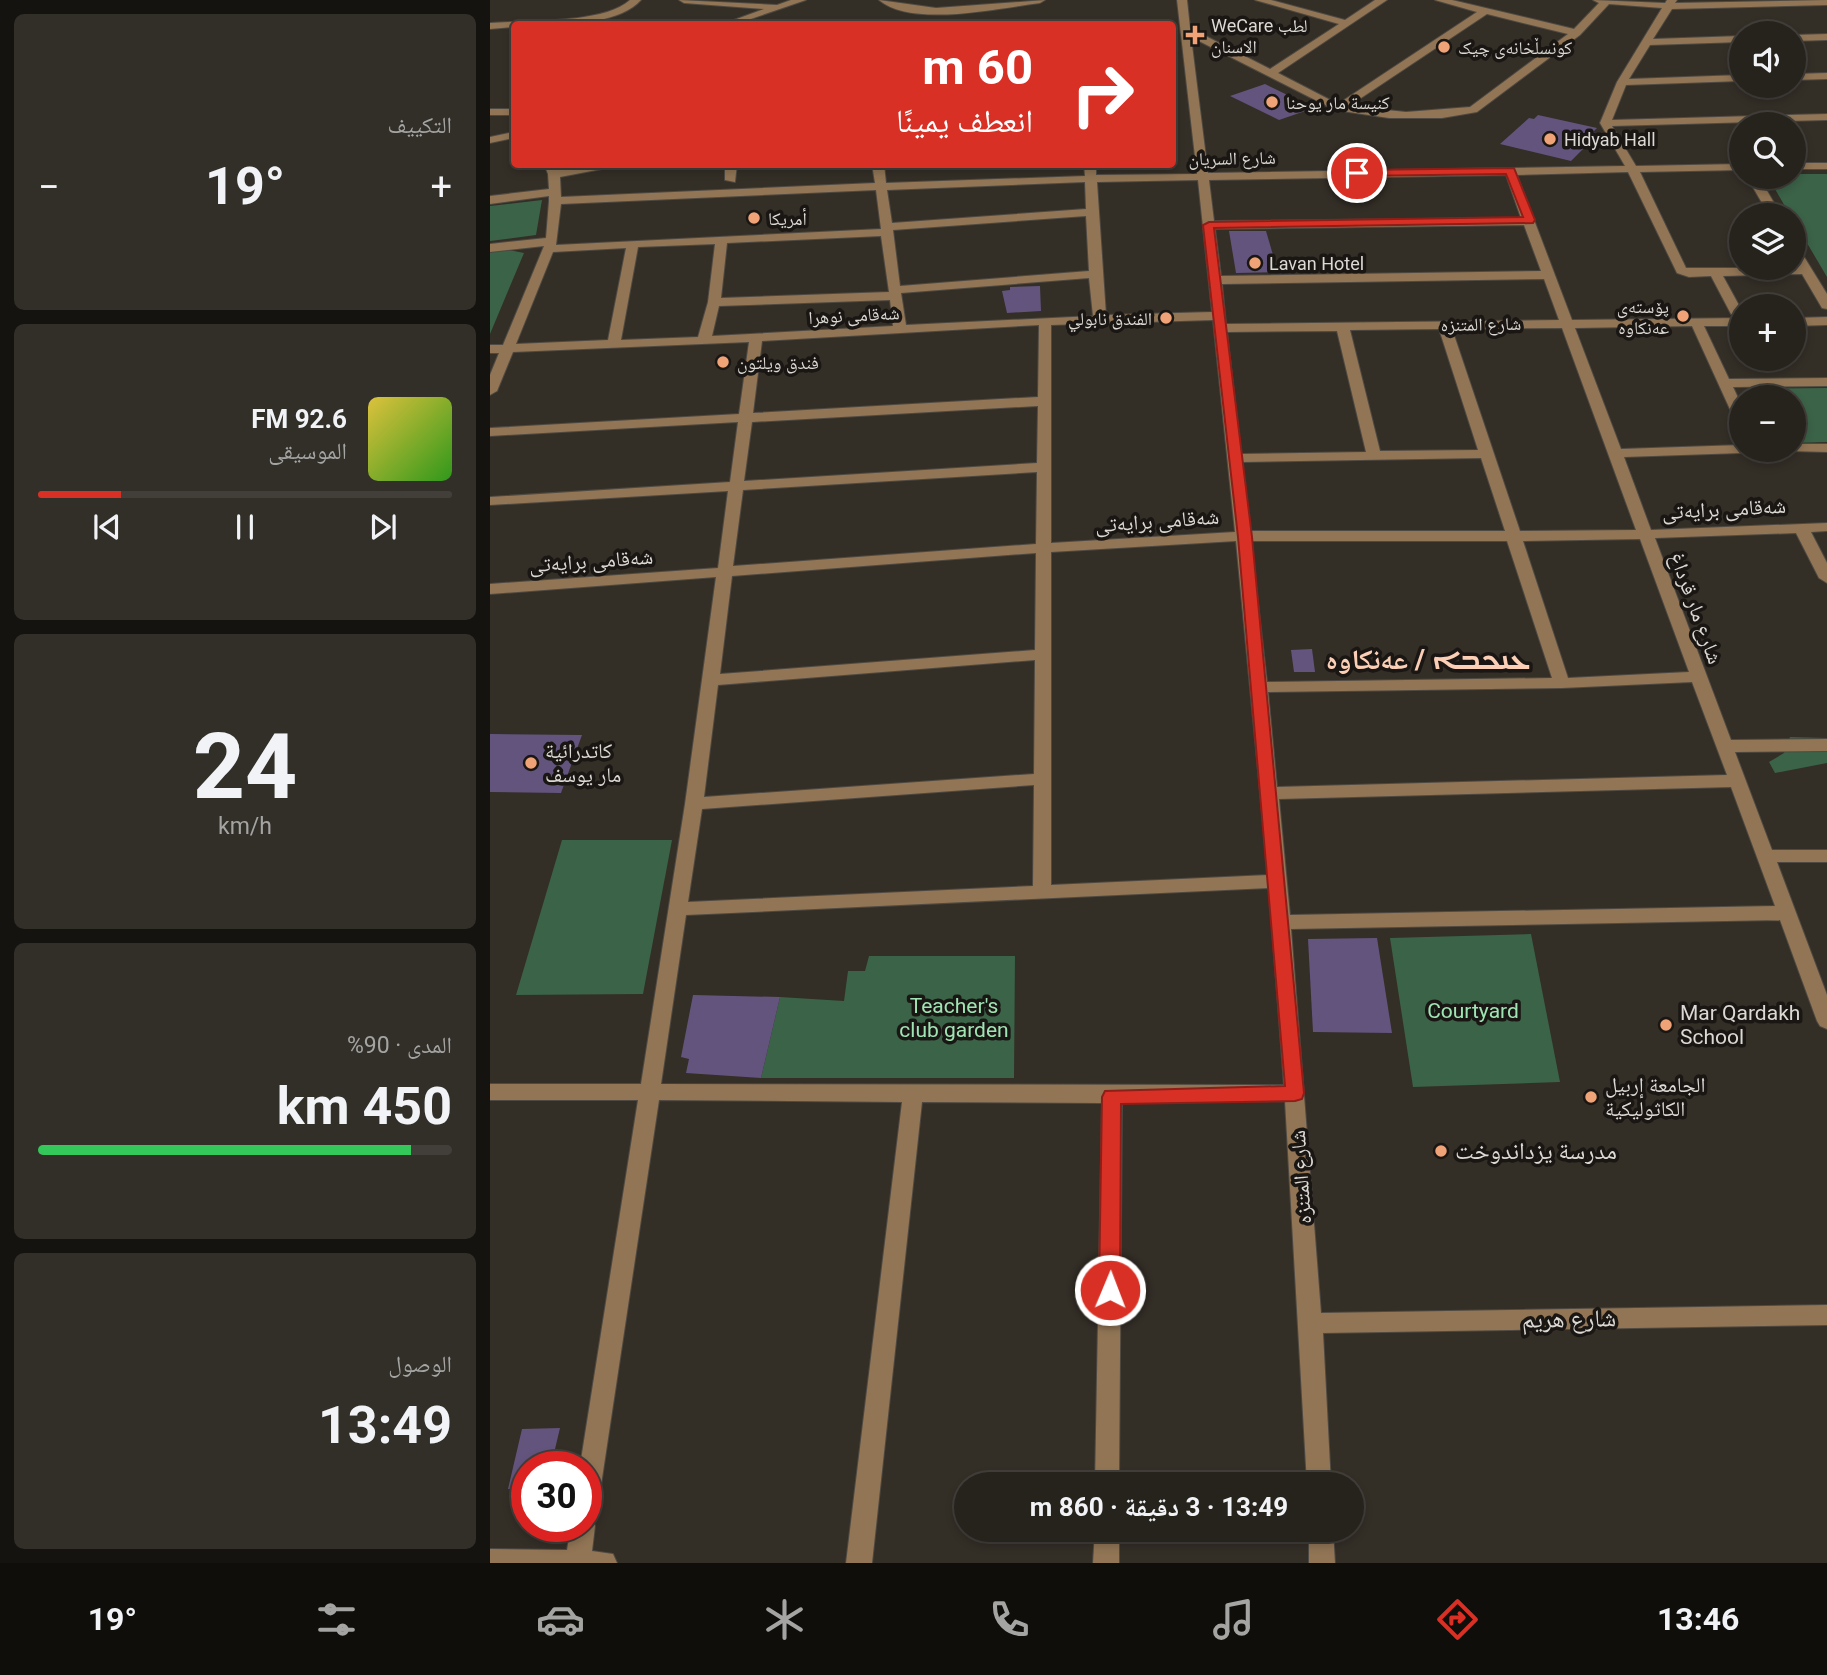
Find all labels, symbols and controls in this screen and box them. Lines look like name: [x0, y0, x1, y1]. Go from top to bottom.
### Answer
place label: WeCare لطب الاسنان: [1211, 15, 1308, 58]
map controls: [1729, 21, 1806, 462]
button: sound: [1729, 21, 1806, 98]
marker: WeCare لطب الاسنان: [1185, 25, 1205, 45]
place label: کونسڵخانەی چیک: [1458, 37, 1573, 59]
text: 60 m: [922, 39, 1033, 96]
marker: کونسڵخانەی چیک: [1436, 39, 1452, 55]
icon: right: [1057, 49, 1148, 140]
place label: كنيسة مار يوحنا: [1286, 92, 1390, 113]
marker: كنيسة مار يوحنا: [1264, 94, 1280, 110]
text: انعطف يمينًا: [896, 102, 1033, 140]
text: التكييف: [387, 112, 452, 139]
button: search: [1729, 112, 1806, 189]
place label: Hidyab Hall: [1564, 129, 1656, 150]
marker: Hidyab Hall: [1542, 131, 1558, 147]
pin: [1327, 143, 1387, 203]
street label: شارع السريان: [1188, 147, 1276, 170]
icon: arrive: [1338, 154, 1376, 192]
text: 19°: [205, 156, 285, 217]
text: −: [38, 165, 60, 209]
text: +: [430, 165, 452, 209]
button: layers: [1729, 203, 1806, 280]
place label: أمريكا: [768, 208, 807, 229]
marker: أمريكا: [746, 210, 762, 226]
place label: Lavan Hotel: [1269, 253, 1364, 274]
marker: Lavan Hotel: [1247, 255, 1263, 271]
button: +: [1729, 294, 1806, 371]
place label: پۆسته‌ی عه‌نكاوه‌: [1617, 296, 1669, 338]
street label: شەقامی نوهرا: [808, 302, 900, 329]
place label: الفندق نابولي: [1068, 308, 1152, 333]
marker: پۆسته‌ی عه‌نكاوه‌: [1675, 308, 1691, 324]
marker: الفندق نابولي: [1158, 310, 1174, 326]
street label: شارع المتنزه: [1441, 313, 1521, 336]
place label: فندق ویلتون: [737, 352, 819, 374]
marker: فندق ویلتون: [715, 354, 731, 370]
button: −: [1729, 385, 1806, 462]
text: 92.6 FM: [251, 404, 347, 434]
text: الموسيقى: [268, 438, 347, 465]
street label: شەقامی برایەتی: [1661, 494, 1787, 525]
street label: شەقامی برایەتی: [1094, 505, 1220, 538]
icon: previous: [88, 508, 126, 546]
icon: pause: [226, 508, 264, 546]
icon: next: [364, 508, 402, 546]
street label: شەقامی برایەتی: [528, 545, 654, 578]
street label: شارع مار قرداغ: [1664, 549, 1727, 667]
district label: ܥܢܟܒܐ / عەنکاوە: [1326, 643, 1530, 676]
text: 24: [193, 714, 297, 820]
place label: كاتدرائية مار يوسف: [545, 739, 621, 787]
marker: كاتدرائية مار يوسف: [523, 755, 539, 771]
text: km/h: [218, 813, 272, 840]
park label: Teacher's club garden: [899, 994, 1009, 1042]
park label: Courtyard: [1427, 999, 1519, 1023]
place label: Mar Qardakh School: [1680, 1001, 1800, 1049]
marker: Mar Qardakh School: [1658, 1017, 1674, 1033]
text: المدى · 90%: [347, 1032, 452, 1059]
place label: الجامعة إربيل الكاثوليكية: [1605, 1073, 1706, 1121]
text: 450 km: [277, 1076, 452, 1137]
marker: الجامعة إربيل الكاثوليكية: [1583, 1089, 1599, 1105]
street label: شارع المتنزه: [1286, 1129, 1317, 1225]
place label: مدرسة يزداندوخت: [1455, 1137, 1617, 1165]
marker: مدرسة يزداندوخت: [1433, 1143, 1449, 1159]
position arrow: [1073, 1253, 1147, 1327]
street label: شارع هريم: [1522, 1304, 1616, 1336]
text: الوصول: [388, 1351, 452, 1378]
text: 13:49: [318, 1395, 452, 1456]
speed limit sign: 30: [511, 1451, 602, 1542]
text: 13:49 · 3 دقيقة · 860 m: [1030, 1492, 1288, 1522]
icon: filters: [312, 1595, 361, 1644]
icon: car: [536, 1595, 585, 1644]
icon: climate: [760, 1595, 809, 1644]
icon: phone: [985, 1595, 1034, 1644]
icon: music: [1209, 1595, 1258, 1644]
icon: directions: [1433, 1595, 1482, 1644]
text: 19°: [88, 1600, 137, 1638]
text: 13:46: [1657, 1600, 1739, 1638]

